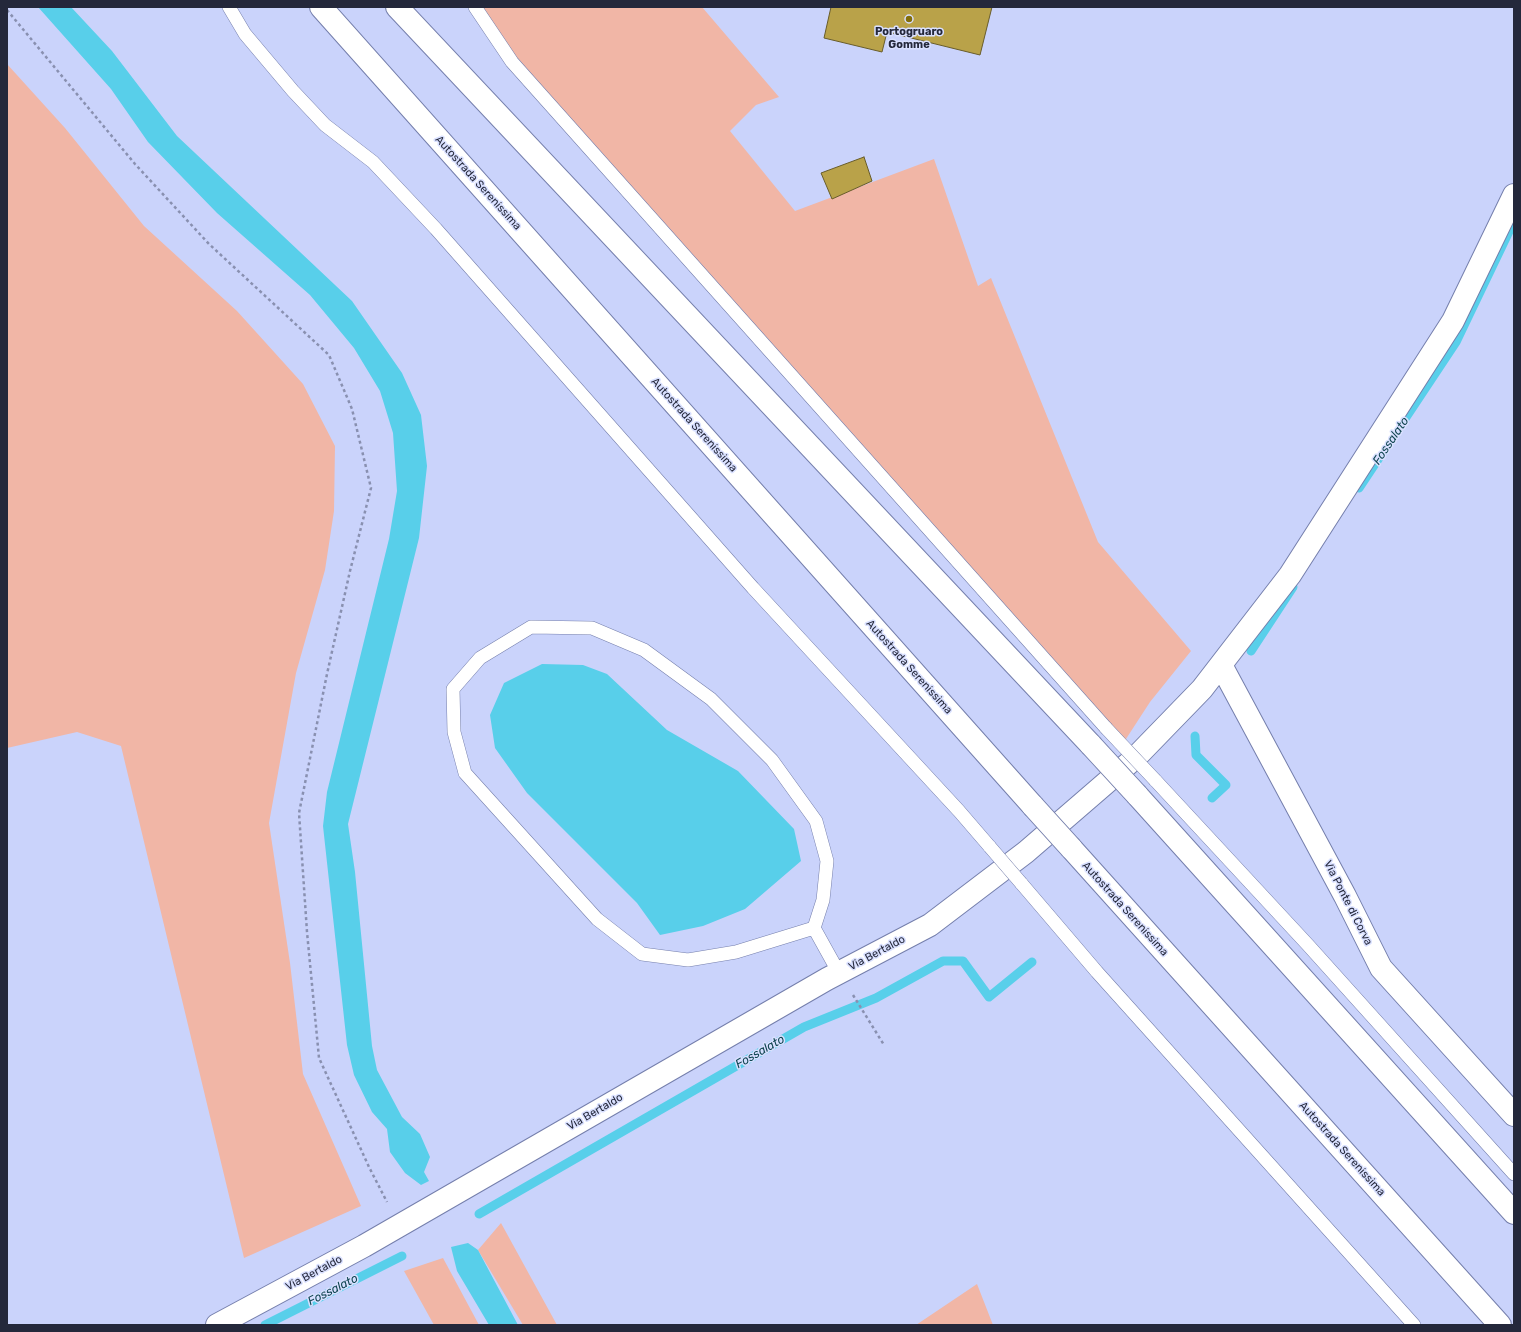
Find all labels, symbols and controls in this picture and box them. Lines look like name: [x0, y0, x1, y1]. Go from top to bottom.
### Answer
marker: Portogruaro Gomme: [904, 14, 914, 24]
place label: Portogruaro Gomme: [875, 25, 943, 51]
street label: Autostrada Serenissima: [432, 133, 524, 233]
street label: Autostrada Serenissima: [648, 375, 740, 475]
water label: Fossalato: [1370, 414, 1412, 468]
street label: Autostrada Serenissima: [863, 617, 955, 717]
street label: Via Ponte di Corva: [1321, 858, 1375, 948]
street label: Autostrada Serenissima: [1079, 859, 1171, 959]
street label: Via Bertaldo: [846, 933, 908, 973]
water label: Fossalato: [733, 1032, 787, 1072]
street label: Via Bertaldo: [565, 1091, 625, 1133]
street label: Autostrada Serenissima: [1296, 1099, 1388, 1199]
street label: Via Bertaldo: [283, 1253, 345, 1293]
water label: Fossalato: [305, 1271, 361, 1309]

